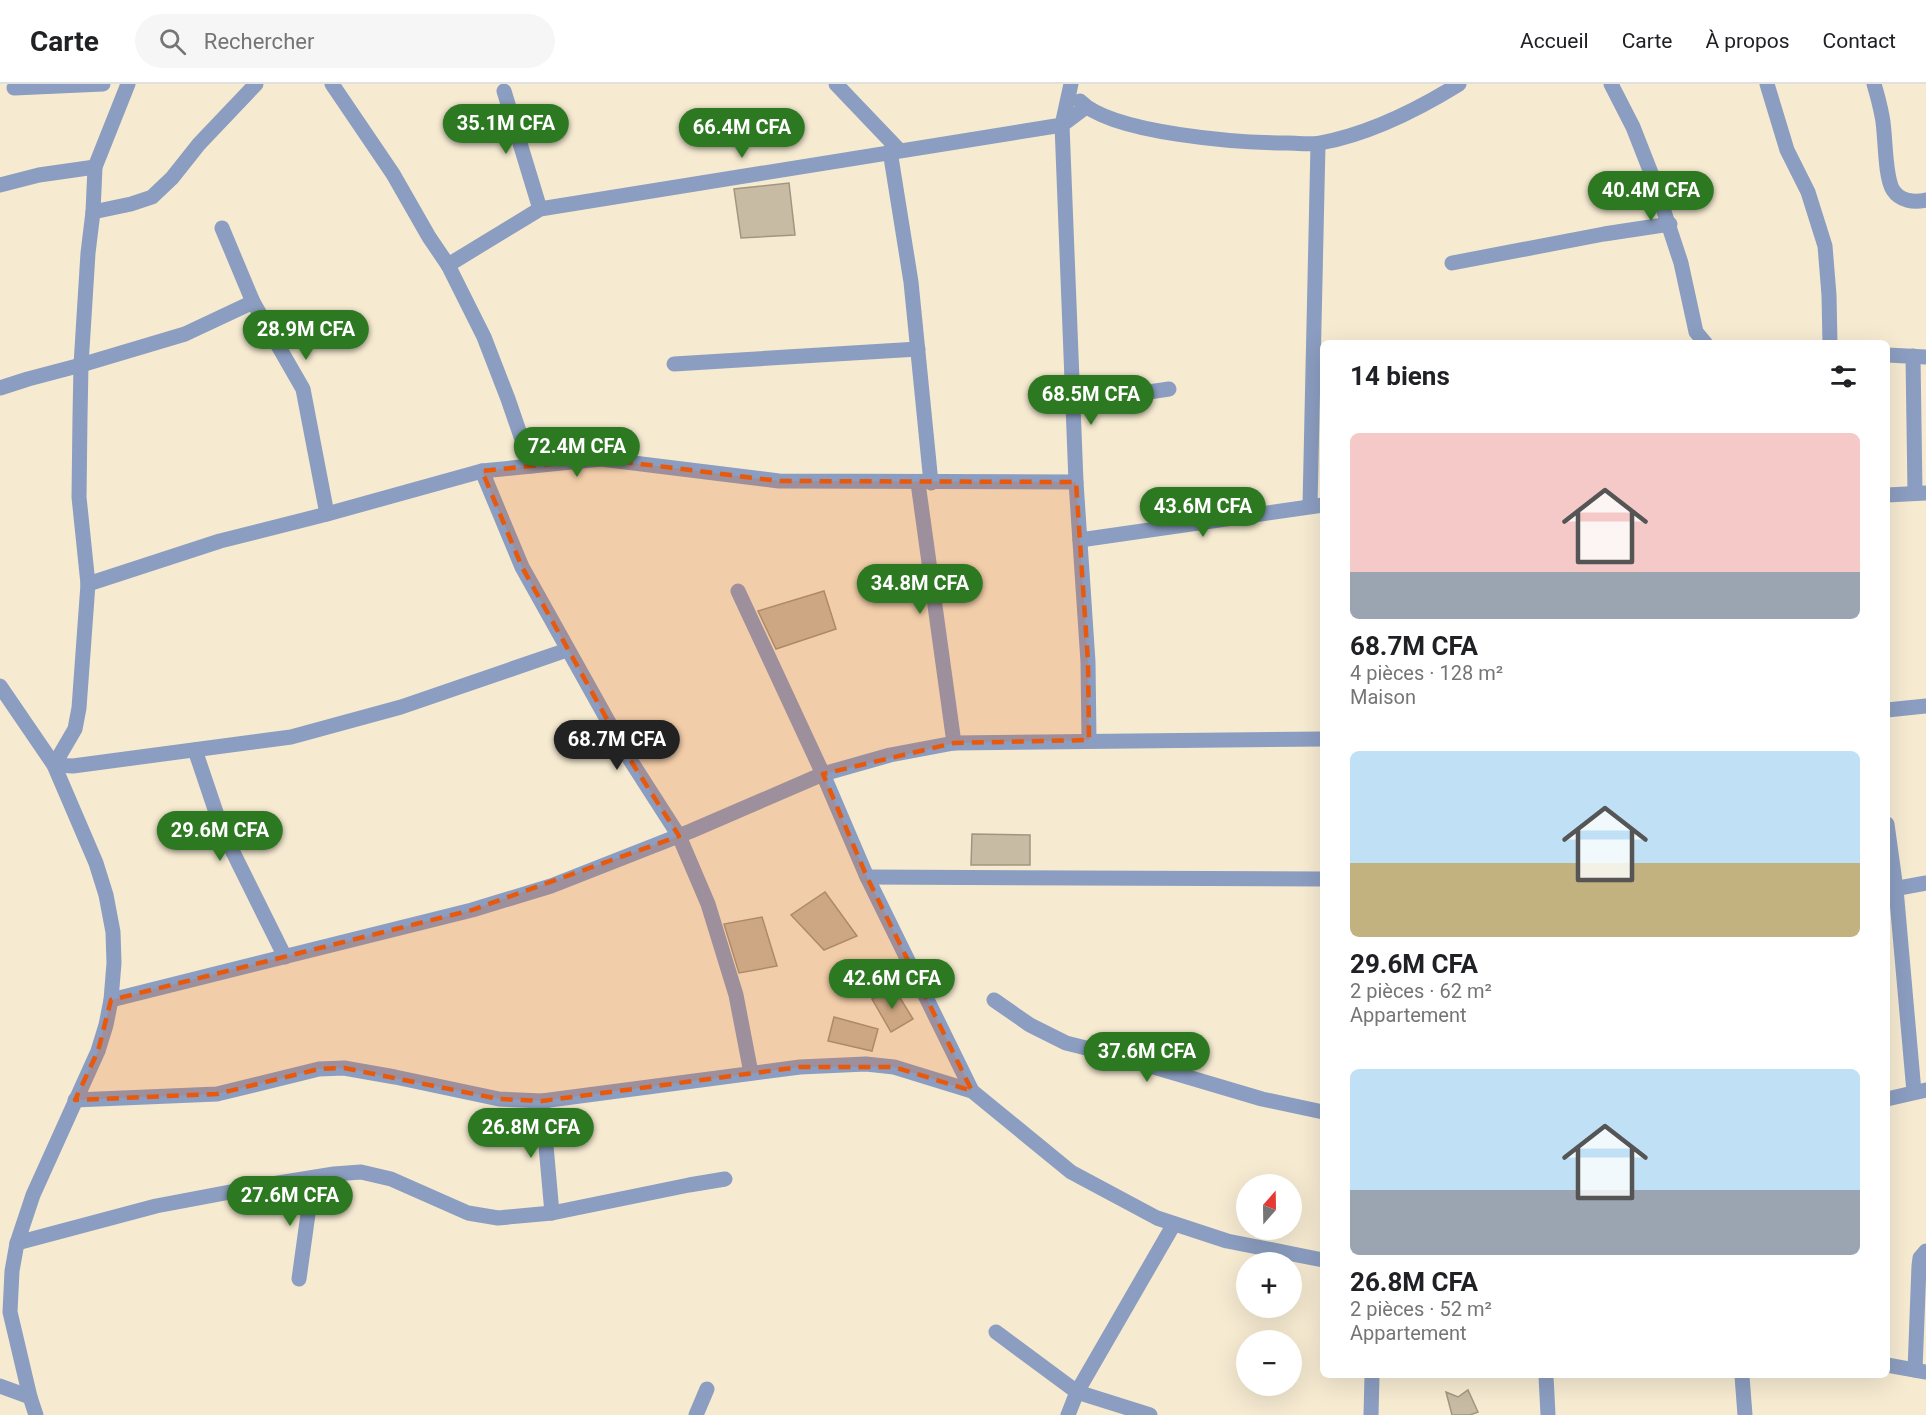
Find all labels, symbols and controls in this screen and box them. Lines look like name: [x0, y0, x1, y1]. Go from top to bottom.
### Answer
search box: [135, 14, 555, 68]
text: Carte: [30, 25, 99, 58]
icon: search: [156, 25, 189, 58]
text: Rechercher: [204, 29, 314, 54]
text: Accueil: [1520, 29, 1589, 53]
text: Carte: [1622, 29, 1672, 53]
text: À propos: [1705, 29, 1790, 53]
text: Contact: [1823, 29, 1896, 53]
pin: 35.1M CFA: [437, 104, 575, 155]
pin: 66.4M CFA: [673, 108, 811, 159]
text: 35.1M CFA: [457, 111, 555, 135]
text: 66.4M CFA: [693, 115, 791, 139]
pin: 40.4M CFA: [1582, 171, 1720, 222]
text: 40.4M CFA: [1602, 178, 1700, 202]
pin: 28.9M CFA: [237, 310, 375, 361]
text: 28.9M CFA: [257, 317, 355, 341]
icon: filters: [1827, 360, 1860, 393]
text: 14 biens: [1350, 361, 1450, 391]
pin: 68.5M CFA: [1022, 375, 1160, 426]
text: 68.5M CFA: [1042, 382, 1140, 406]
pin: 72.4M CFA: [508, 427, 646, 478]
text: 72.4M CFA: [528, 434, 626, 458]
icon: home: [1551, 472, 1659, 580]
pin: 43.6M CFA: [1134, 487, 1272, 538]
text: 43.6M CFA: [1154, 494, 1252, 518]
pin: 34.8M CFA: [851, 564, 989, 615]
text: 34.8M CFA: [871, 571, 969, 595]
text: 68.7M CFA: [1350, 631, 1478, 661]
text: 4 pièces · 128 m²: [1350, 661, 1503, 685]
text: Maison: [1350, 685, 1416, 709]
pin: 68.7M CFA: [548, 720, 686, 771]
text: 68.7M CFA: [568, 727, 666, 751]
icon: home: [1551, 790, 1659, 898]
pin: 29.6M CFA: [151, 811, 289, 862]
text: 29.6M CFA: [171, 818, 269, 842]
text: 29.6M CFA: [1350, 949, 1478, 979]
pin: 42.6M CFA: [823, 959, 961, 1010]
text: 42.6M CFA: [843, 966, 941, 990]
text: 2 pièces · 62 m²: [1350, 979, 1492, 1003]
text: Appartement: [1350, 1003, 1467, 1027]
pin: 37.6M CFA: [1078, 1032, 1216, 1083]
text: 37.6M CFA: [1098, 1039, 1196, 1063]
pin: 26.8M CFA: [462, 1108, 600, 1159]
icon: home: [1551, 1108, 1659, 1216]
text: 26.8M CFA: [482, 1115, 580, 1139]
north arrow: [1236, 1174, 1302, 1240]
map controls: [1236, 1174, 1302, 1396]
pin: 27.6M CFA: [221, 1176, 359, 1227]
text: 27.6M CFA: [241, 1183, 339, 1207]
button: +: [1236, 1252, 1302, 1318]
text: 26.8M CFA: [1350, 1267, 1478, 1297]
text: 2 pièces · 52 m²: [1350, 1297, 1492, 1321]
text: Appartement: [1350, 1321, 1467, 1345]
button: −: [1236, 1330, 1302, 1396]

